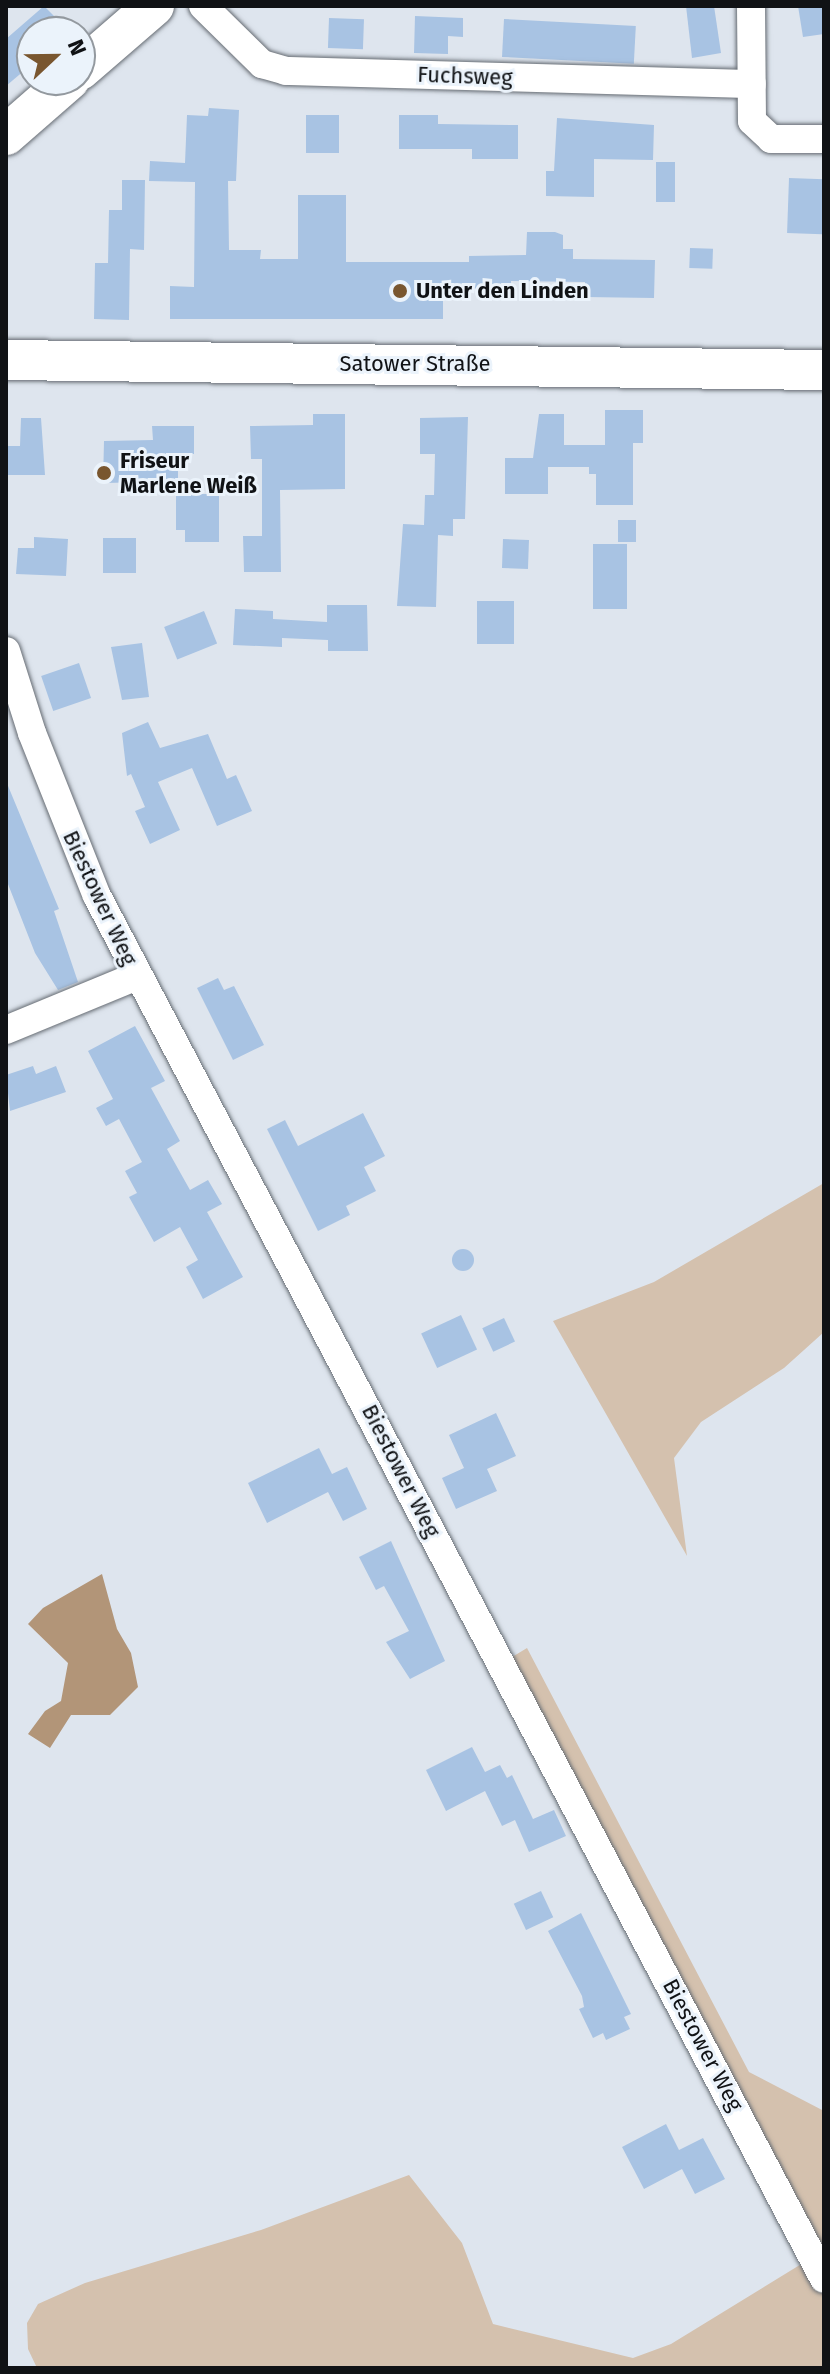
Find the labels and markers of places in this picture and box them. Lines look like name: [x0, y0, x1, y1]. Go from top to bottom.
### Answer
place label: Unter den Linden: [416, 278, 589, 304]
marker: Unter den Linden: [391, 282, 409, 300]
place label: Friseur Marlene Weiß: [120, 447, 257, 498]
marker: Friseur Marlene Weiß: [95, 464, 113, 482]

